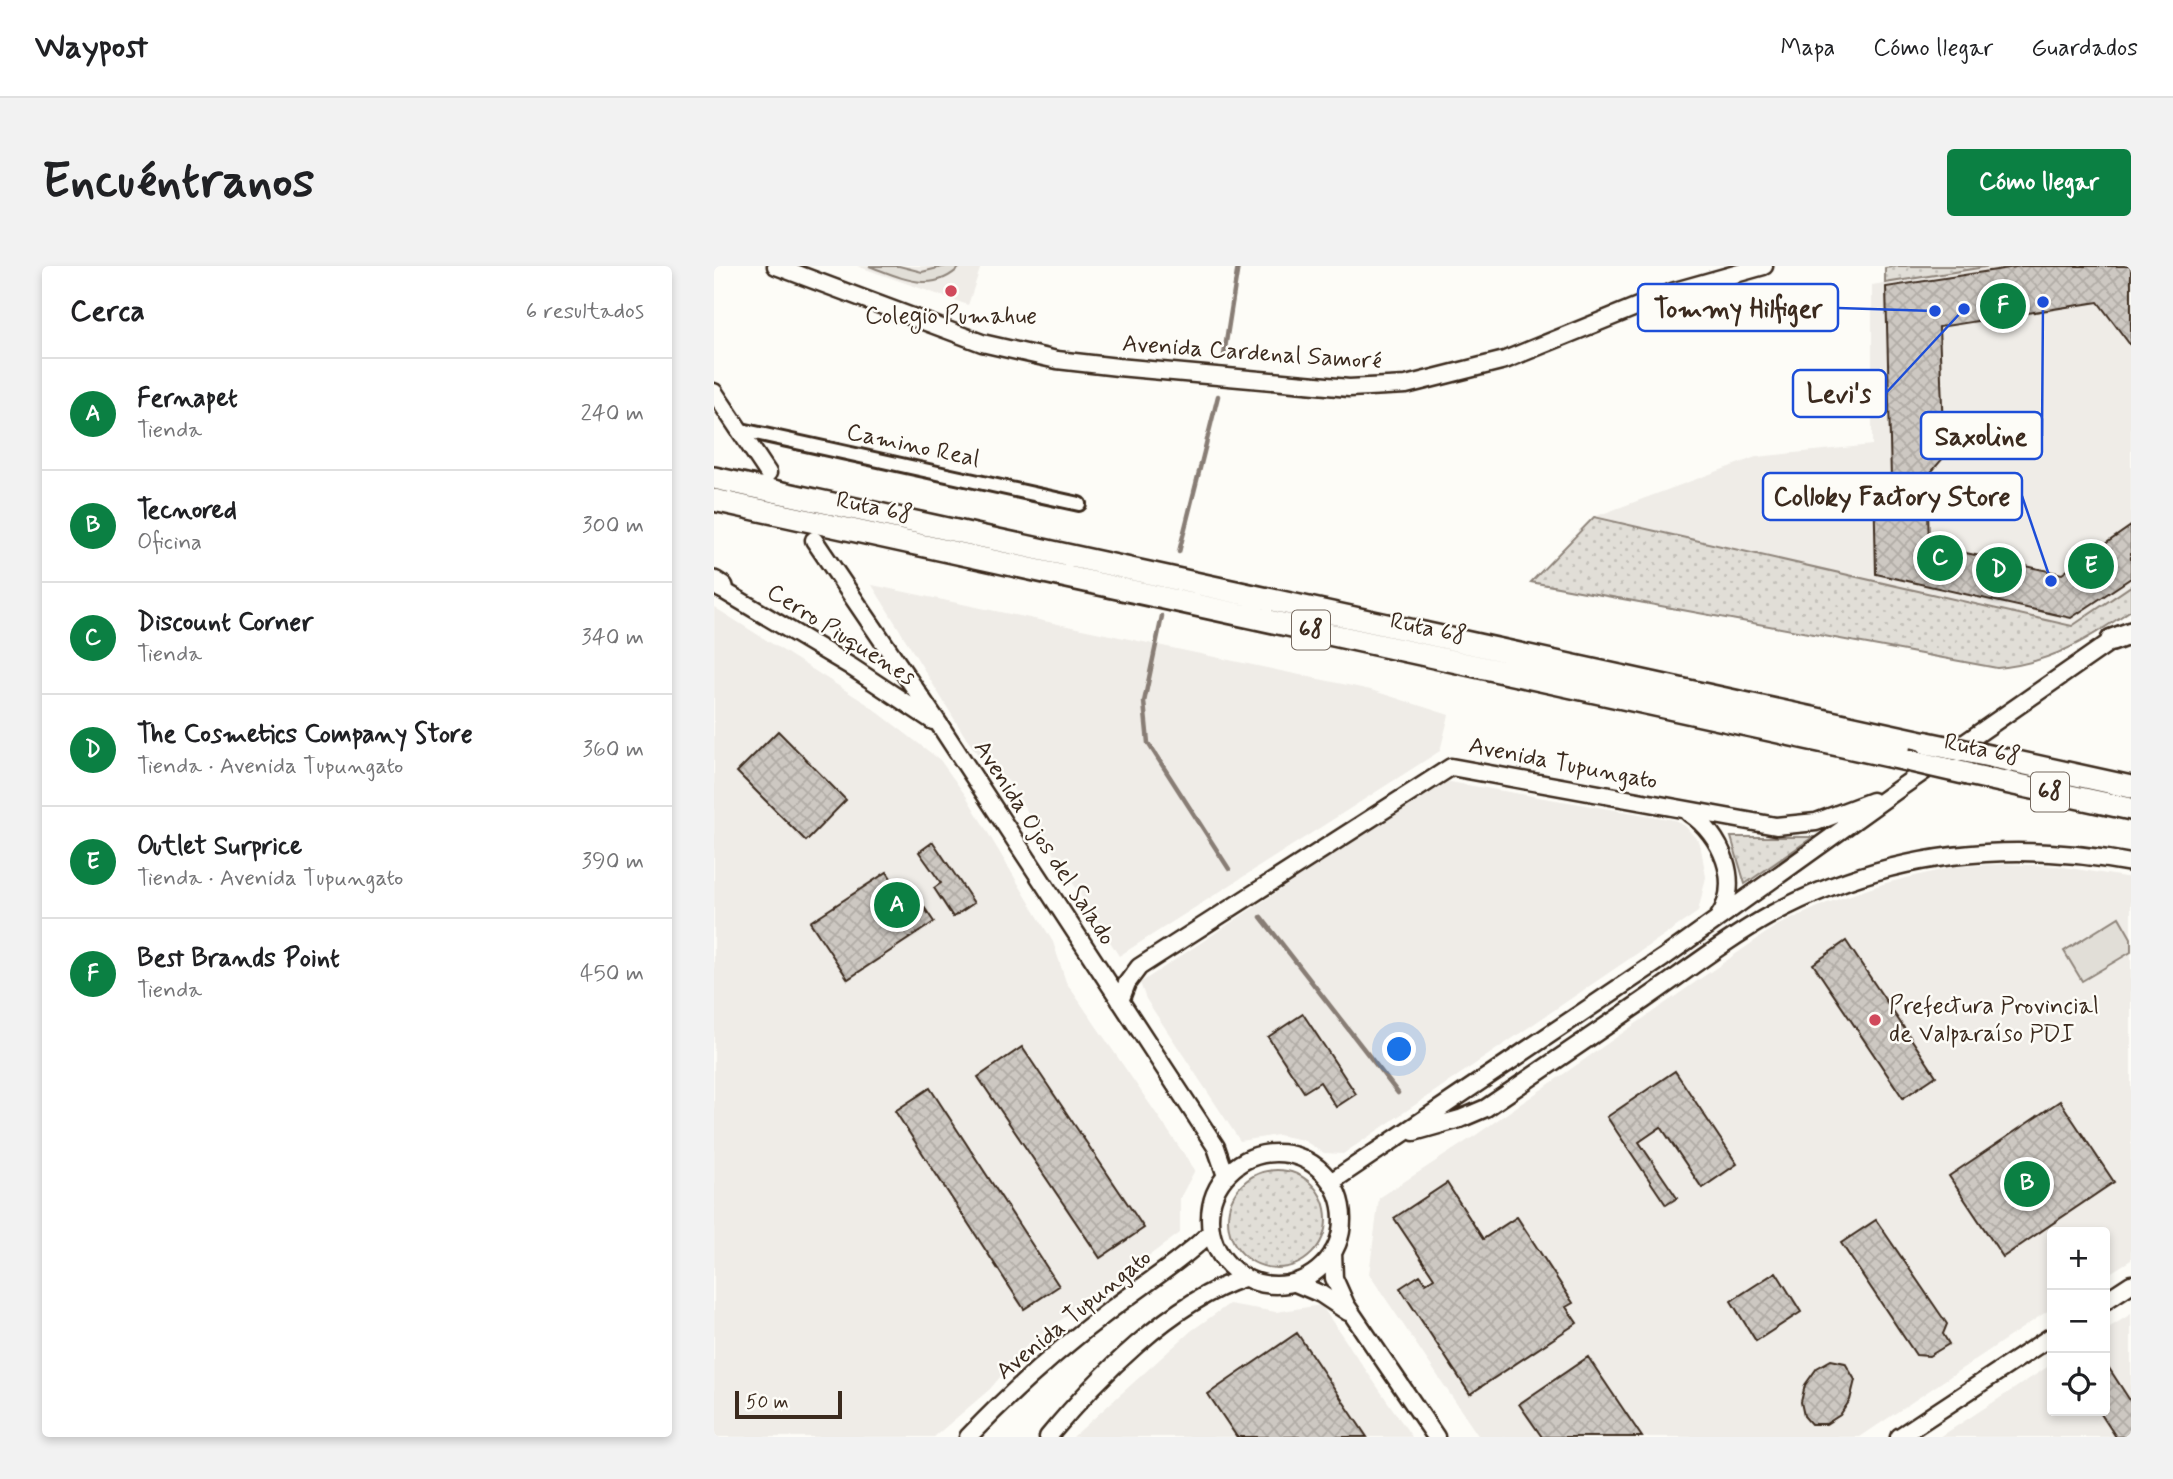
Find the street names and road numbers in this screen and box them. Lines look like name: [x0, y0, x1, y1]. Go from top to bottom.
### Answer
street label: Avenida Cardenal Samoré: [1121, 328, 1383, 378]
street label: Camino Real: [844, 417, 982, 475]
street label: Ruta 68: [833, 485, 915, 531]
street label: Cerro Piuquenes: [761, 577, 922, 693]
street label: Ruta 68: [1387, 606, 1469, 652]
road number: 68: [1292, 610, 1330, 650]
street label: Ruta 68: [1941, 727, 2023, 773]
street label: Avenida Tupungato: [1466, 731, 1660, 797]
street label: Avenida Ojos del Salado: [966, 735, 1122, 951]
road number: 68: [2031, 772, 2069, 812]
street label: Avenida Tupungato: [990, 1243, 1158, 1387]

